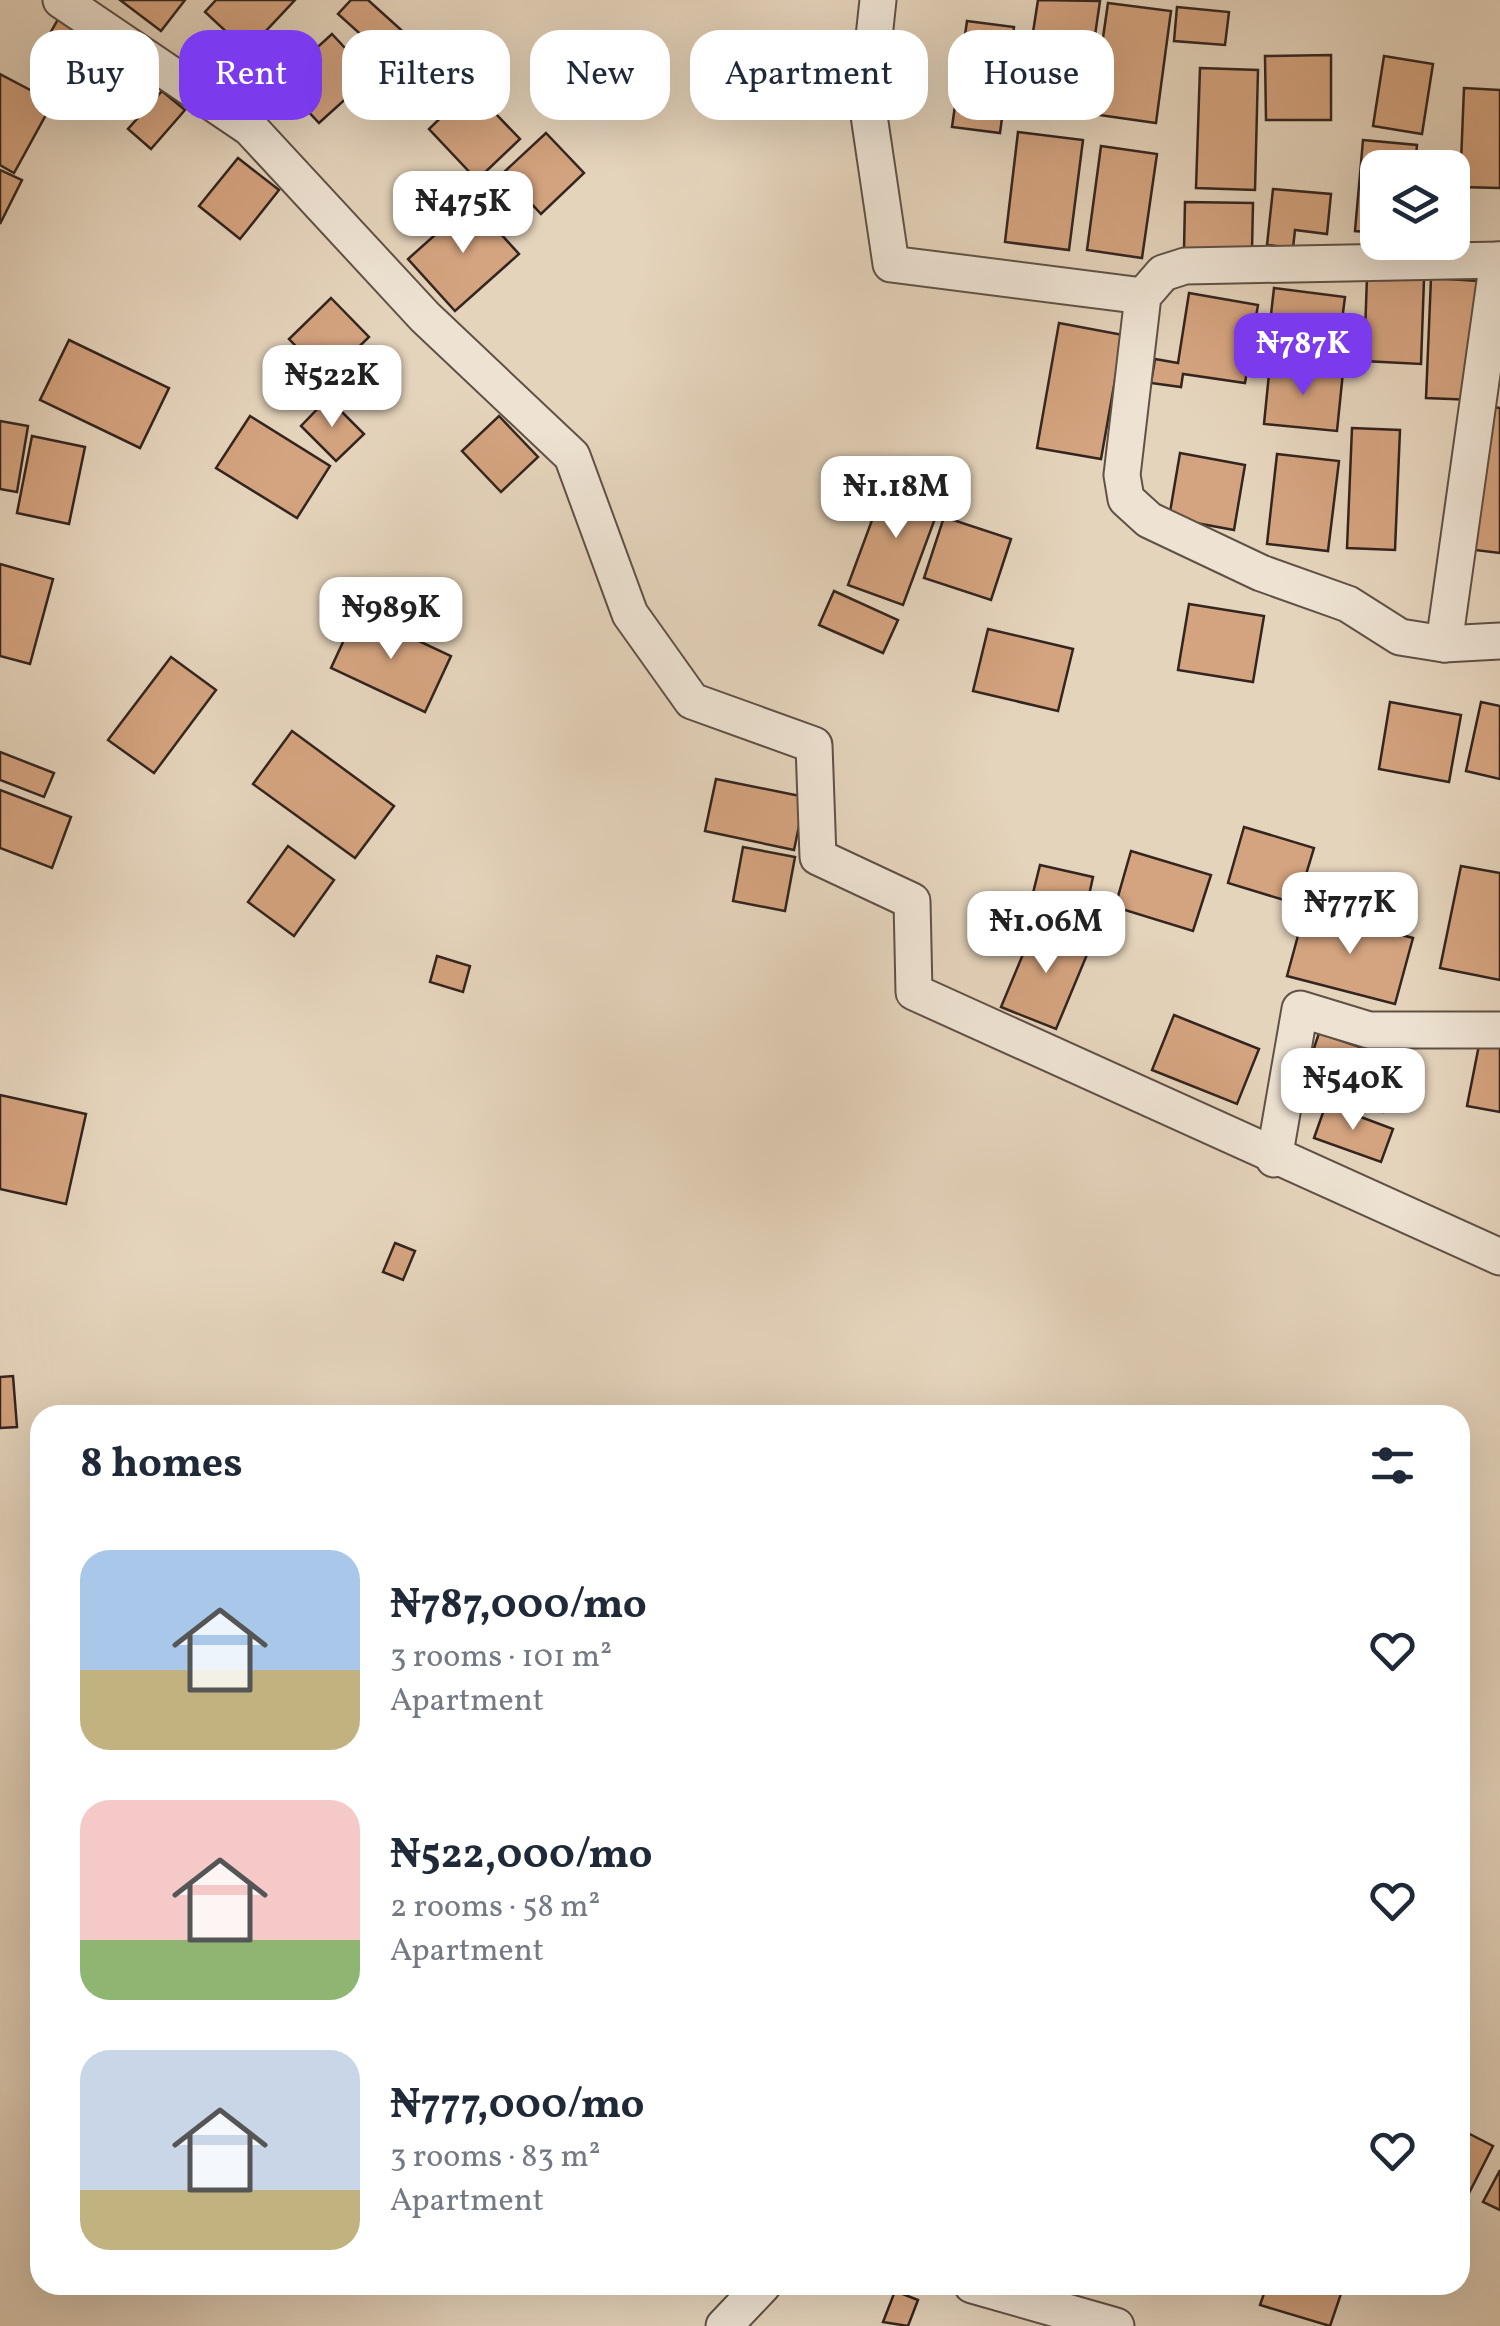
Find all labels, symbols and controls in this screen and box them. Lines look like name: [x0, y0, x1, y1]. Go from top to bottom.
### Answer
chip: Buy: [30, 30, 159, 120]
chip: Rent: [179, 30, 322, 120]
chip: Filters: [342, 30, 510, 120]
chip: New: [530, 30, 670, 120]
chip: Apartment: [690, 30, 928, 120]
chip: House: [948, 30, 1114, 120]
map controls: [1360, 150, 1470, 260]
button: layers: [1360, 150, 1470, 260]
pin: ₦475K: [393, 171, 533, 256]
text: ₦475K: [415, 181, 511, 225]
pin: ₦787K: [1233, 313, 1373, 398]
text: ₦787K: [1256, 323, 1350, 367]
pin: ₦522K: [262, 345, 402, 430]
text: ₦522K: [284, 355, 380, 399]
pin: ₦1.18M: [815, 456, 977, 541]
text: ₦1.18M: [843, 466, 949, 510]
pin: ₦989K: [321, 577, 461, 662]
text: ₦989K: [341, 587, 441, 631]
pin: ₦777K: [1280, 872, 1420, 957]
text: ₦777K: [1304, 882, 1396, 926]
pin: ₦1.06M: [965, 891, 1127, 976]
text: ₦1.06M: [989, 901, 1103, 945]
pin: ₦540K: [1283, 1048, 1423, 1133]
text: ₦540K: [1303, 1058, 1403, 1102]
text: 8 homes: [80, 1436, 243, 1495]
icon: filters: [1365, 1438, 1420, 1493]
text: ₦787,000/mo: [390, 1577, 647, 1636]
icon: home: [160, 1590, 280, 1710]
icon: heart: [1365, 1623, 1420, 1678]
text: 3 rooms · 101 m²: [390, 1636, 612, 1680]
text: Apartment: [390, 1680, 544, 1724]
text: ₦522,000/mo: [390, 1827, 653, 1886]
icon: home: [160, 1840, 280, 1960]
icon: heart: [1365, 1873, 1420, 1928]
text: 2 rooms · 58 m²: [390, 1886, 600, 1930]
text: Apartment: [390, 1930, 544, 1974]
text: ₦777,000/mo: [390, 2077, 645, 2136]
icon: home: [160, 2090, 280, 2210]
icon: heart: [1365, 2123, 1420, 2178]
text: 3 rooms · 83 m²: [390, 2136, 601, 2180]
text: Apartment: [390, 2180, 544, 2224]

